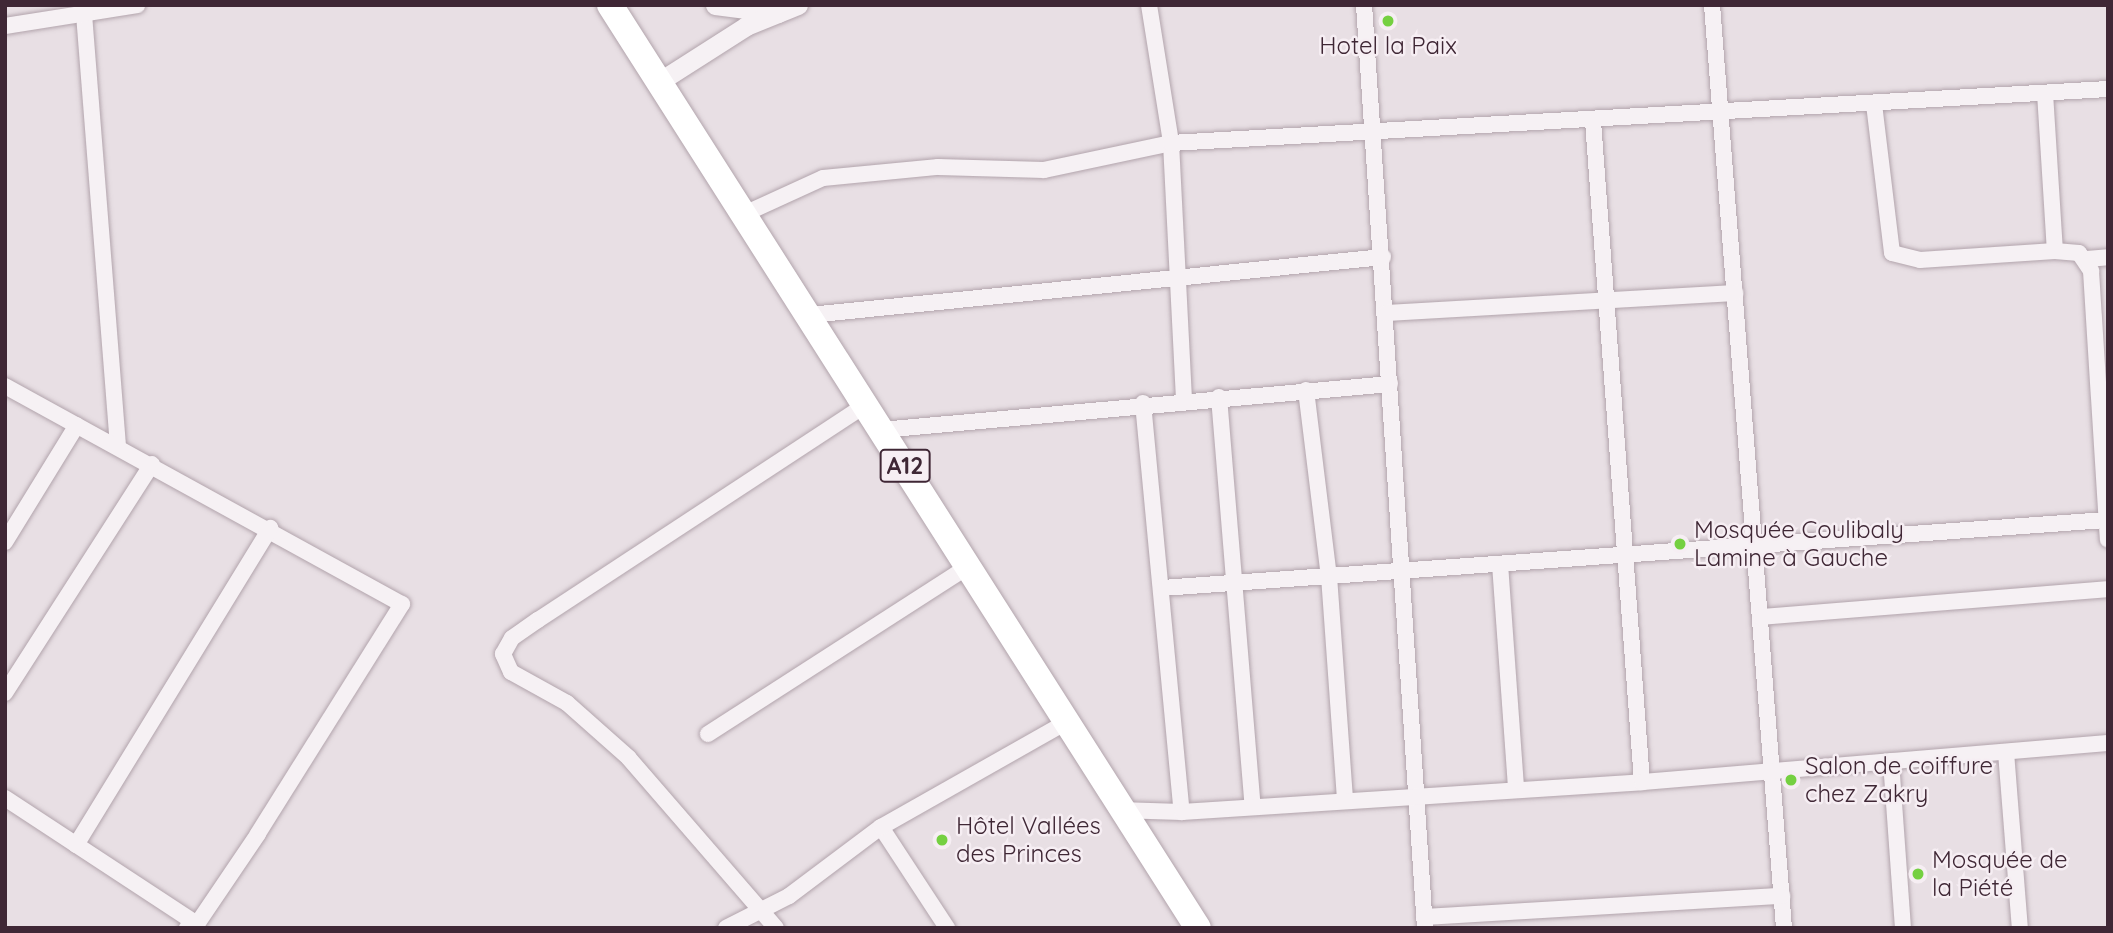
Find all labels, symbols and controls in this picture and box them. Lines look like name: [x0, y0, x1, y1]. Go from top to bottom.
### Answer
marker: Hotel la Paix: [1380, 13, 1396, 29]
place label: Hotel la Paix: [1319, 32, 1457, 60]
road number: A12: [879, 446, 931, 486]
place label: Mosquée Coulibaly Lamine à Gauche: [1694, 516, 1904, 572]
marker: Mosquée Coulibaly Lamine à Gauche: [1672, 536, 1688, 552]
place label: Salon de coiffure chez Zakry: [1805, 752, 1993, 808]
marker: Salon de coiffure chez Zakry: [1783, 772, 1799, 788]
place label: Hôtel Vallées des Princes: [956, 812, 1101, 868]
marker: Hôtel Vallées des Princes: [934, 832, 950, 848]
place label: Mosquée de la Piété: [1932, 846, 2068, 902]
marker: Mosquée de la Piété: [1910, 866, 1926, 882]

